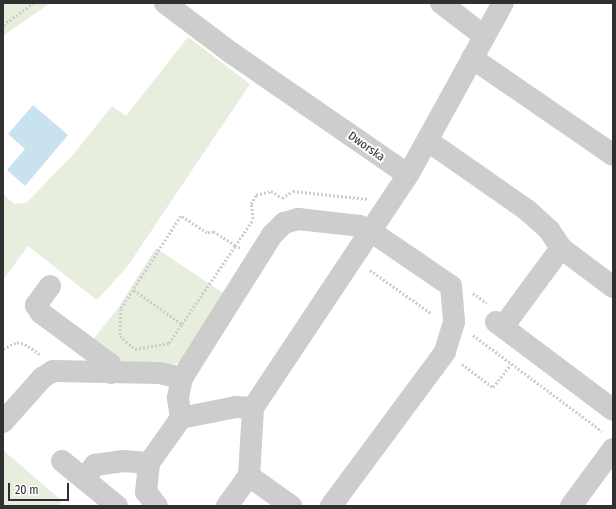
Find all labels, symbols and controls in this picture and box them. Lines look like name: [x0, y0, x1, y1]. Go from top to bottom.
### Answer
street label: Dworska: [345, 129, 387, 165]
scale bar: [10, 475, 71, 501]
text: 20 m: [15, 483, 39, 497]

